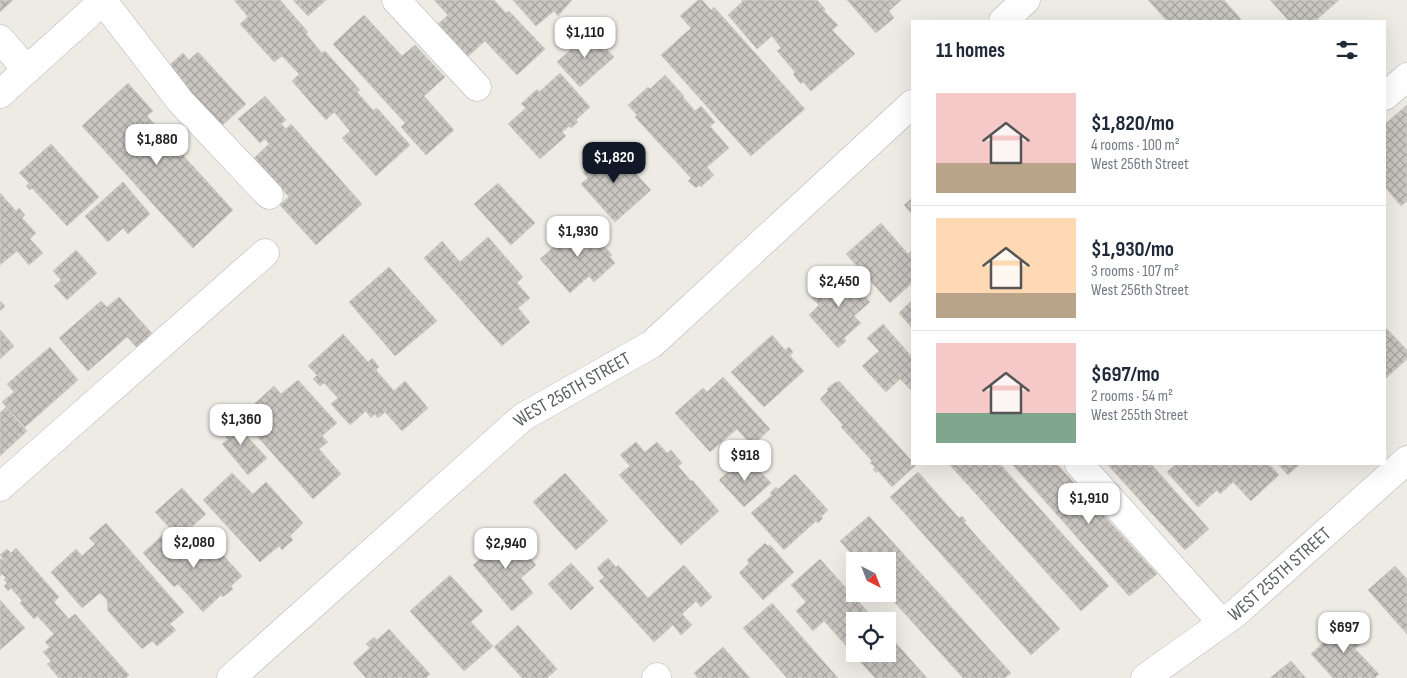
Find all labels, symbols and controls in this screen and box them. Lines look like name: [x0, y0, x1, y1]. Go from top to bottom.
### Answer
pin: $1,110: [544, 17, 626, 59]
text: $1,110: [566, 23, 604, 42]
icon: filters: [1333, 36, 1361, 64]
text: 11 homes: [936, 38, 1005, 63]
text: $1,820/mo: [1091, 111, 1174, 136]
icon: home: [976, 113, 1036, 173]
pin: $1,880: [116, 124, 198, 166]
text: $1,880: [136, 130, 178, 149]
text: 4 rooms · 100 m²: [1091, 136, 1180, 155]
pin: $1,820: [573, 142, 655, 184]
text: $1,820: [594, 148, 634, 167]
text: West 256th Street: [1091, 155, 1189, 174]
pin: $1,930: [537, 216, 619, 258]
text: $1,930: [558, 222, 598, 241]
text: $1,930/mo: [1091, 237, 1174, 262]
icon: home: [976, 238, 1036, 298]
text: 3 rooms · 107 m²: [1091, 262, 1179, 281]
pin: $2,450: [798, 266, 880, 308]
text: $2,450: [818, 272, 860, 291]
text: West 256th Street: [1091, 281, 1189, 300]
street label: WEST 256TH STREET: [509, 347, 635, 432]
text: $697/mo: [1091, 362, 1160, 387]
icon: home: [976, 363, 1036, 423]
text: 2 rooms · 54 m²: [1091, 387, 1173, 406]
pin: $1,360: [200, 404, 282, 446]
text: West 255th Street: [1091, 406, 1188, 425]
text: $1,360: [221, 410, 261, 429]
pin: $918: [715, 440, 775, 482]
text: $918: [730, 446, 760, 465]
pin: $1,910: [1048, 482, 1130, 525]
text: $1,910: [1069, 489, 1109, 508]
street label: WEST 255TH STREET: [1224, 522, 1336, 626]
pin: $2,080: [153, 526, 235, 569]
pin: $2,940: [465, 528, 547, 570]
text: $2,080: [173, 533, 215, 552]
text: $2,940: [485, 534, 527, 553]
north arrow: [846, 552, 896, 602]
map controls: [846, 552, 896, 662]
button: locate: [846, 612, 896, 662]
pin: $697: [1314, 612, 1374, 654]
text: $697: [1329, 618, 1359, 637]

